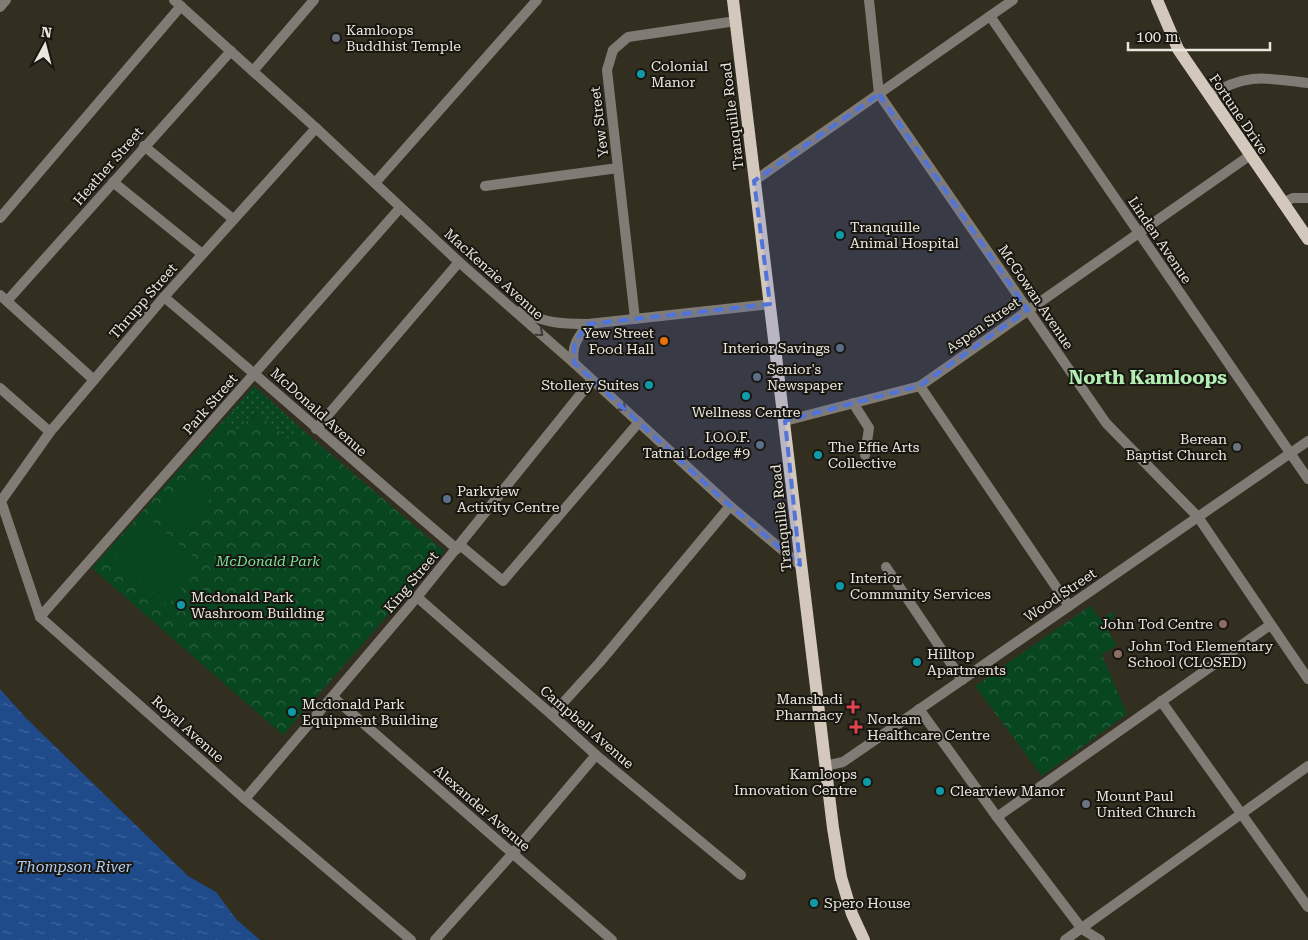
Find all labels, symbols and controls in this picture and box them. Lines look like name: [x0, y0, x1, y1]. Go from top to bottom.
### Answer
north arrow: [20, 20, 70, 70]
scale bar: [1128, 20, 1270, 52]
place label: Kamloops Buddhist Temple: [346, 22, 461, 54]
text: N: [40, 23, 53, 41]
text: 100 m: [1136, 28, 1179, 46]
marker: Kamloops Buddhist Temple: [330, 32, 342, 44]
place label: Colonial Manor: [651, 58, 709, 90]
street label: Tranquille Road: [717, 61, 747, 170]
marker: Colonial Manor: [635, 68, 647, 80]
street label: Fortune Drive: [1206, 71, 1272, 157]
street label: Yew Street: [587, 86, 611, 158]
street label: Heather Street: [70, 124, 146, 208]
street label: Linden Avenue: [1125, 193, 1195, 287]
place label: Tranquille Animal Hospital: [850, 219, 960, 251]
street label: MacKenzie Avenue: [441, 225, 547, 323]
marker: Tranquille Animal Hospital: [834, 229, 846, 241]
street label: McGowan Avenue: [995, 242, 1077, 353]
street label: Thrupp Street: [106, 260, 180, 342]
street label: Aspen Street: [943, 294, 1023, 356]
place label: Yew Street Food Hall: [583, 325, 655, 357]
one-way arrow: [535, 328, 544, 337]
marker: Yew Street Food Hall: [658, 335, 670, 347]
place label: Interior Savings: [723, 340, 830, 356]
marker: Interior Savings: [834, 342, 846, 354]
place label: Senior's Newspaper: [767, 361, 843, 393]
street label: McDonald Avenue: [268, 365, 371, 460]
district label: North Kamloops: [1069, 366, 1227, 389]
street label: Park Street: [180, 371, 240, 437]
marker: Senior's Newspaper: [751, 371, 763, 383]
place label: Stollery Suites: [541, 377, 639, 393]
marker: Stollery Suites: [643, 379, 655, 391]
marker: Wellness Centre: [740, 390, 752, 402]
one-way arrow: [618, 402, 627, 411]
place label: Wellness Centre: [692, 404, 801, 420]
place label: I.O.O.F. Tatnai Lodge #9: [642, 429, 750, 461]
place label: Berean Baptist Church: [1126, 431, 1227, 463]
marker: I.O.O.F. Tatnai Lodge #9: [754, 439, 766, 451]
place label: The Effie Arts Collective: [828, 439, 920, 471]
marker: Berean Baptist Church: [1231, 441, 1243, 453]
marker: The Effie Arts Collective: [812, 449, 824, 461]
street label: Tranquille Road: [767, 464, 795, 572]
place label: Parkview Activity Centre: [457, 483, 560, 515]
marker: Parkview Activity Centre: [441, 493, 453, 505]
street label: King Street: [381, 548, 441, 616]
park label: McDonald Park: [215, 553, 320, 569]
street label: Wood Street: [1021, 565, 1099, 625]
place label: Interior Community Services: [850, 570, 991, 602]
marker: Interior Community Services: [834, 580, 846, 592]
place label: Mcdonald Park Washroom Building: [191, 589, 324, 621]
marker: Mcdonald Park Washroom Building: [175, 599, 187, 611]
place label: John Tod Centre: [1100, 616, 1213, 632]
marker: John Tod Centre: [1217, 618, 1229, 630]
place label: John Tod Elementary School (CLOSED): [1128, 638, 1274, 670]
place label: Hilltop Apartments: [927, 646, 1006, 678]
marker: John Tod Elementary School (CLOSED): [1112, 648, 1124, 660]
marker: Hilltop Apartments: [911, 656, 923, 668]
street label: Campbell Avenue: [537, 682, 637, 772]
place label: Manshadi Pharmacy: [775, 691, 844, 723]
street label: Royal Avenue: [149, 692, 228, 766]
place label: Mcdonald Park Equipment Building: [302, 696, 438, 728]
marker: Manshadi Pharmacy: [847, 701, 859, 713]
marker: Mcdonald Park Equipment Building: [286, 706, 298, 718]
place label: Norkam Healthcare Centre: [867, 711, 990, 743]
marker: Norkam Healthcare Centre: [849, 720, 863, 734]
street label: Alexander Avenue: [430, 762, 534, 854]
place label: Kamloops Innovation Centre: [734, 766, 857, 798]
marker: Kamloops Innovation Centre: [861, 776, 873, 788]
place label: Clearview Manor: [950, 783, 1065, 799]
marker: Clearview Manor: [934, 785, 946, 797]
place label: Mount Paul United Church: [1096, 788, 1196, 820]
marker: Mount Paul United Church: [1080, 798, 1092, 810]
water label: Thompson River: [16, 858, 133, 876]
place label: Spero House: [824, 895, 911, 911]
marker: Spero House: [808, 897, 820, 909]

